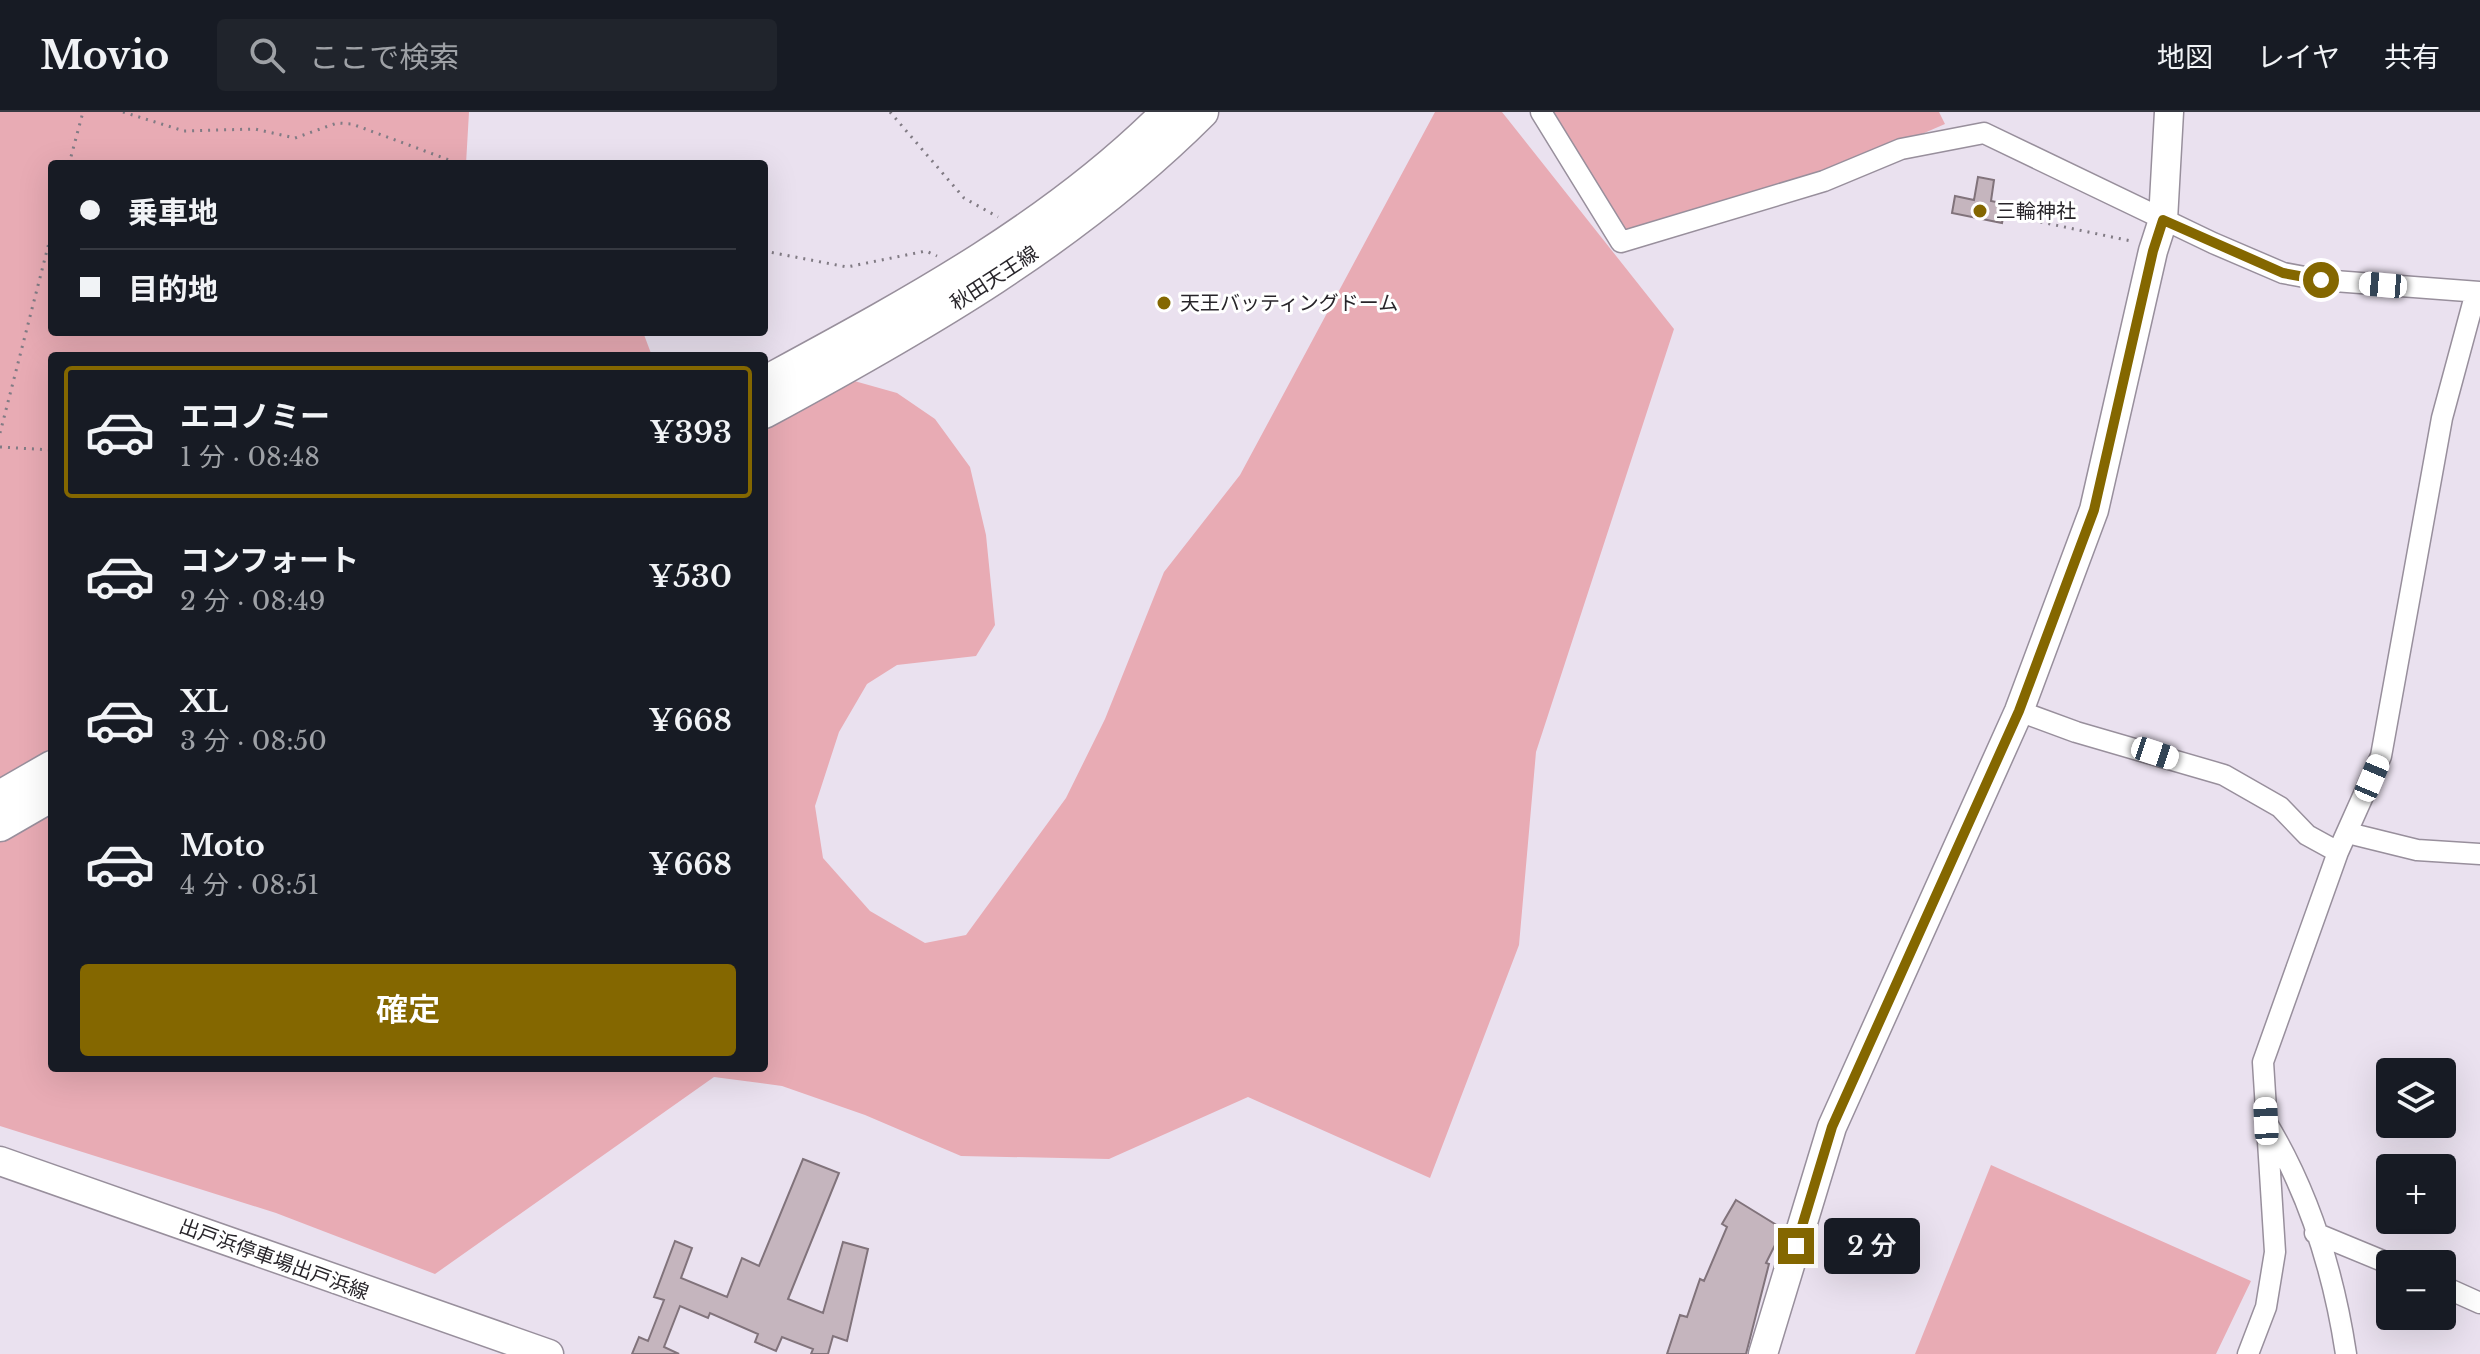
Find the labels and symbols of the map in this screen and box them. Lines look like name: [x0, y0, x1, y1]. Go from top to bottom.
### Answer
place label: 三輪神社: [1996, 199, 2076, 223]
marker: 三輪神社: [1971, 202, 1989, 220]
street label: 秋田天王線: [946, 241, 1042, 315]
route start: [2303, 262, 2339, 298]
car: [2358, 271, 2408, 299]
place label: 天王バッティングドーム: [1180, 291, 1398, 315]
marker: 天王バッティングドーム: [1155, 294, 1173, 312]
car: [2128, 734, 2182, 772]
car: [2352, 751, 2392, 805]
car: [2253, 1096, 2279, 1146]
street label: 出戸浜停車場出戸浜線: [176, 1214, 372, 1304]
callout: 2 分: [1824, 1218, 1920, 1274]
route end: [1778, 1228, 1814, 1264]

